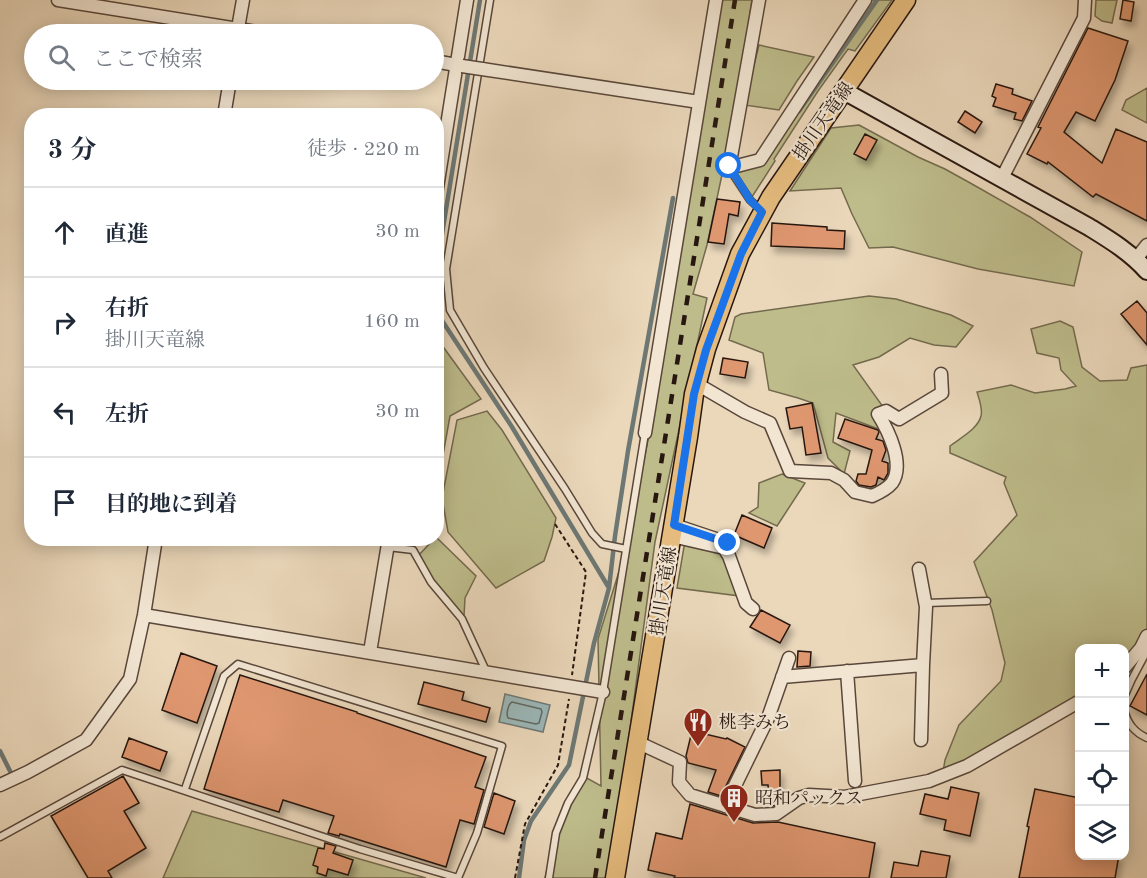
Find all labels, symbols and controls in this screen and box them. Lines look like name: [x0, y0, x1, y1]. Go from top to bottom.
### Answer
search box: [24, 24, 444, 90]
icon: search: [45, 41, 78, 74]
text: ここで検索: [93, 49, 203, 71]
street label: 掛川天竜線: [789, 78, 857, 164]
text: 3 分: [48, 138, 96, 164]
text: 徒歩 · 220 m: [307, 140, 420, 160]
route start: [715, 152, 741, 178]
icon: ahead: [48, 216, 81, 249]
text: 30 m: [375, 222, 420, 242]
text: 直進: [105, 224, 149, 246]
text: 右折: [105, 298, 149, 320]
icon: right: [48, 306, 81, 339]
text: 160 m: [364, 312, 420, 332]
text: 掛川天竜線: [105, 331, 205, 351]
icon: left: [48, 396, 81, 429]
text: 30 m: [375, 402, 420, 422]
text: 左折: [105, 404, 149, 426]
icon: arrive: [48, 486, 81, 519]
text: 目的地に到着: [105, 494, 237, 516]
route end: [714, 529, 740, 555]
street label: 掛川天竜線: [646, 545, 680, 637]
map controls: [1075, 644, 1129, 860]
button: +: [1075, 644, 1129, 698]
button: −: [1075, 698, 1129, 752]
restaurant icon: 桃李みち: [682, 706, 714, 748]
place label: 桃李みち: [719, 712, 791, 732]
button: locate: [1075, 752, 1129, 806]
building icon: 昭和パックス: [718, 782, 750, 824]
place label: 昭和パックス: [755, 788, 863, 808]
button: layers: [1075, 806, 1129, 860]

